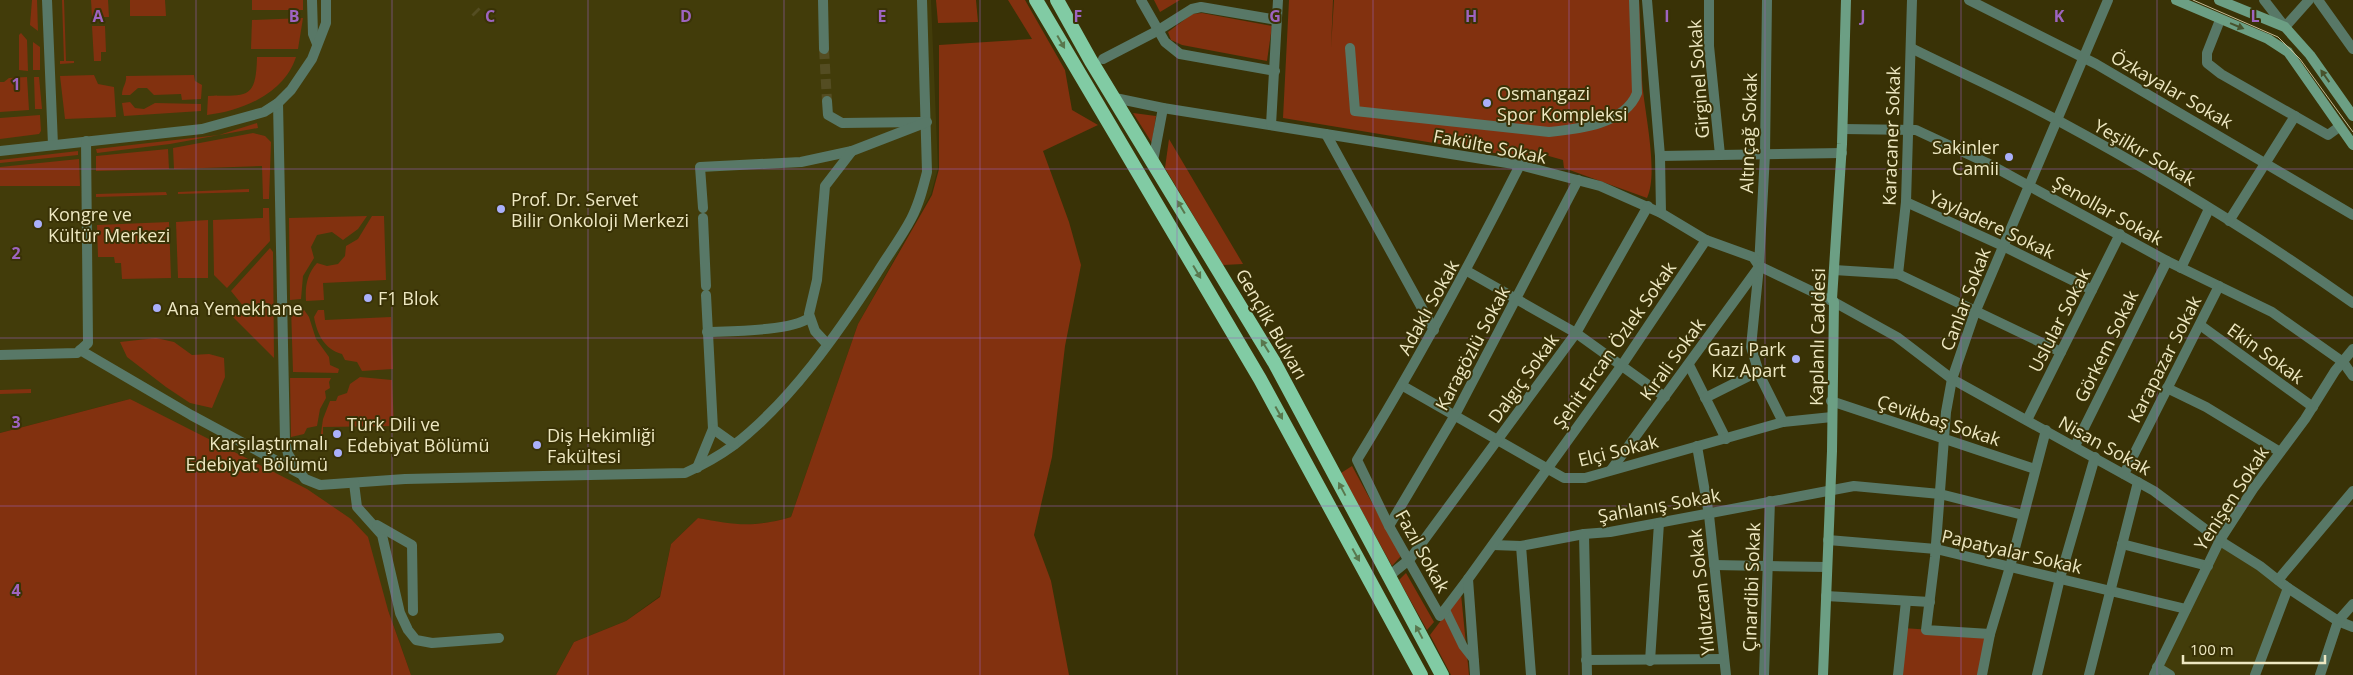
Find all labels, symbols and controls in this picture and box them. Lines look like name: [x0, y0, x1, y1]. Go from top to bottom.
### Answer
text: A: [92, 5, 104, 27]
text: B: [289, 5, 299, 27]
text: C: [485, 5, 495, 27]
text: D: [680, 5, 692, 27]
text: E: [878, 5, 887, 27]
text: F: [1074, 5, 1082, 27]
text: G: [1269, 5, 1281, 27]
text: H: [1465, 5, 1477, 27]
text: I: [1664, 5, 1670, 27]
text: J: [1858, 5, 1866, 27]
text: K: [2054, 5, 2065, 27]
text: L: [2250, 5, 2260, 27]
street label: Girginel Sokak: [1682, 18, 1714, 139]
one-way arrow: [2230, 23, 2244, 31]
one-way arrow: [1056, 35, 1065, 49]
street label: Özkayalar Sokak: [2107, 44, 2238, 134]
street label: Karacaner Sokak: [1877, 65, 1905, 206]
one-way arrow: [2320, 69, 2330, 83]
street label: Altınçağ Sokak: [1734, 72, 1762, 194]
text: 1: [11, 73, 21, 95]
place label: Osmangazi Spor Kompleksi: [1497, 81, 1628, 126]
marker: Osmangazi Spor Kompleksi: [1481, 97, 1493, 109]
street label: Yeşilkır Sokak: [2090, 113, 2201, 191]
street label: Fakülte Sokak: [1431, 123, 1549, 169]
place label: Sakinler Camii: [1932, 135, 2000, 180]
marker: Sakinler Camii: [2003, 151, 2015, 163]
street label: Şenollar Sokak: [2049, 170, 2168, 250]
street label: Yayladere Sokak: [1925, 184, 2059, 264]
place label: Prof. Dr. Servet Bilir Onkoloji Merkezi: [511, 187, 689, 232]
one-way arrow: [1176, 201, 1185, 214]
place label: Kongre ve Kültür Merkezi: [48, 202, 170, 247]
marker: Prof. Dr. Servet Bilir Onkoloji Merkezi: [495, 203, 507, 215]
marker: Kongre ve Kültür Merkezi: [32, 218, 44, 230]
text: 2: [11, 242, 21, 264]
street label: Canlar Sokak: [1934, 244, 1996, 354]
street label: Adaklı Sokak: [1392, 255, 1464, 359]
street label: Şehit Ercan Özlek Sokak: [1547, 256, 1681, 433]
street label: Gençlik Bulvarı: [1231, 264, 1313, 384]
street label: Uslular Sokak: [2023, 264, 2096, 376]
one-way arrow: [1192, 266, 1201, 279]
street label: Kaplanlı Caddesi: [1804, 268, 1830, 406]
street label: Karagözlü Sokak: [1429, 281, 1515, 414]
place label: F1 Blok: [378, 286, 439, 310]
street label: Görkem Sokak: [2069, 286, 2144, 406]
street label: Karapazar Sokak: [2122, 291, 2207, 427]
marker: F1 Blok: [362, 292, 374, 304]
place label: Ana Yemekhane: [167, 296, 303, 320]
marker: Ana Yemekhane: [151, 302, 163, 314]
street label: Kırali Sokak: [1634, 313, 1710, 405]
street label: Ekin Sokak: [2223, 317, 2310, 389]
street label: Dalgıç Sokak: [1482, 328, 1564, 427]
place label: Gazi Park Kız Apart: [1708, 337, 1787, 382]
one-way arrow: [1260, 340, 1269, 353]
marker: Gazi Park Kız Apart: [1790, 353, 1802, 365]
street label: Çevikbaş Sokak: [1874, 389, 2004, 451]
one-way arrow: [1275, 405, 1283, 420]
street label: Nisan Sokak: [2055, 410, 2156, 480]
text: 3: [11, 411, 21, 433]
place label: Türk Dili ve Edebiyat Bölümü: [347, 412, 490, 457]
place label: Diş Hekimliği Fakültesi: [547, 423, 655, 468]
marker: Türk Dili ve Edebiyat Bölümü: [331, 428, 343, 440]
street label: Elçi Sokak: [1575, 428, 1661, 472]
place label: Karşılaştırmalı Edebiyat Bölümü: [185, 431, 328, 476]
marker: Diş Hekimliği Fakültesi: [531, 439, 543, 451]
street label: Yenişen Sokak: [2188, 441, 2274, 555]
marker: Karşılaştırmalı Edebiyat Bölümü: [332, 447, 344, 459]
one-way arrow: [1338, 482, 1347, 496]
street label: Şahlanış Sokak: [1596, 482, 1723, 528]
street label: Fazıl Sokak: [1390, 505, 1456, 597]
street label: Çınardibi Sokak: [1737, 521, 1765, 652]
street label: Papatyalar Sokak: [1939, 523, 2085, 579]
street label: Yıldızcan Sokak: [1682, 527, 1720, 656]
one-way arrow: [1352, 549, 1361, 562]
text: 4: [11, 579, 21, 601]
one-way arrow: [1415, 625, 1424, 639]
scale bar: [2183, 632, 2326, 664]
text: 100 m: [2190, 639, 2234, 659]

